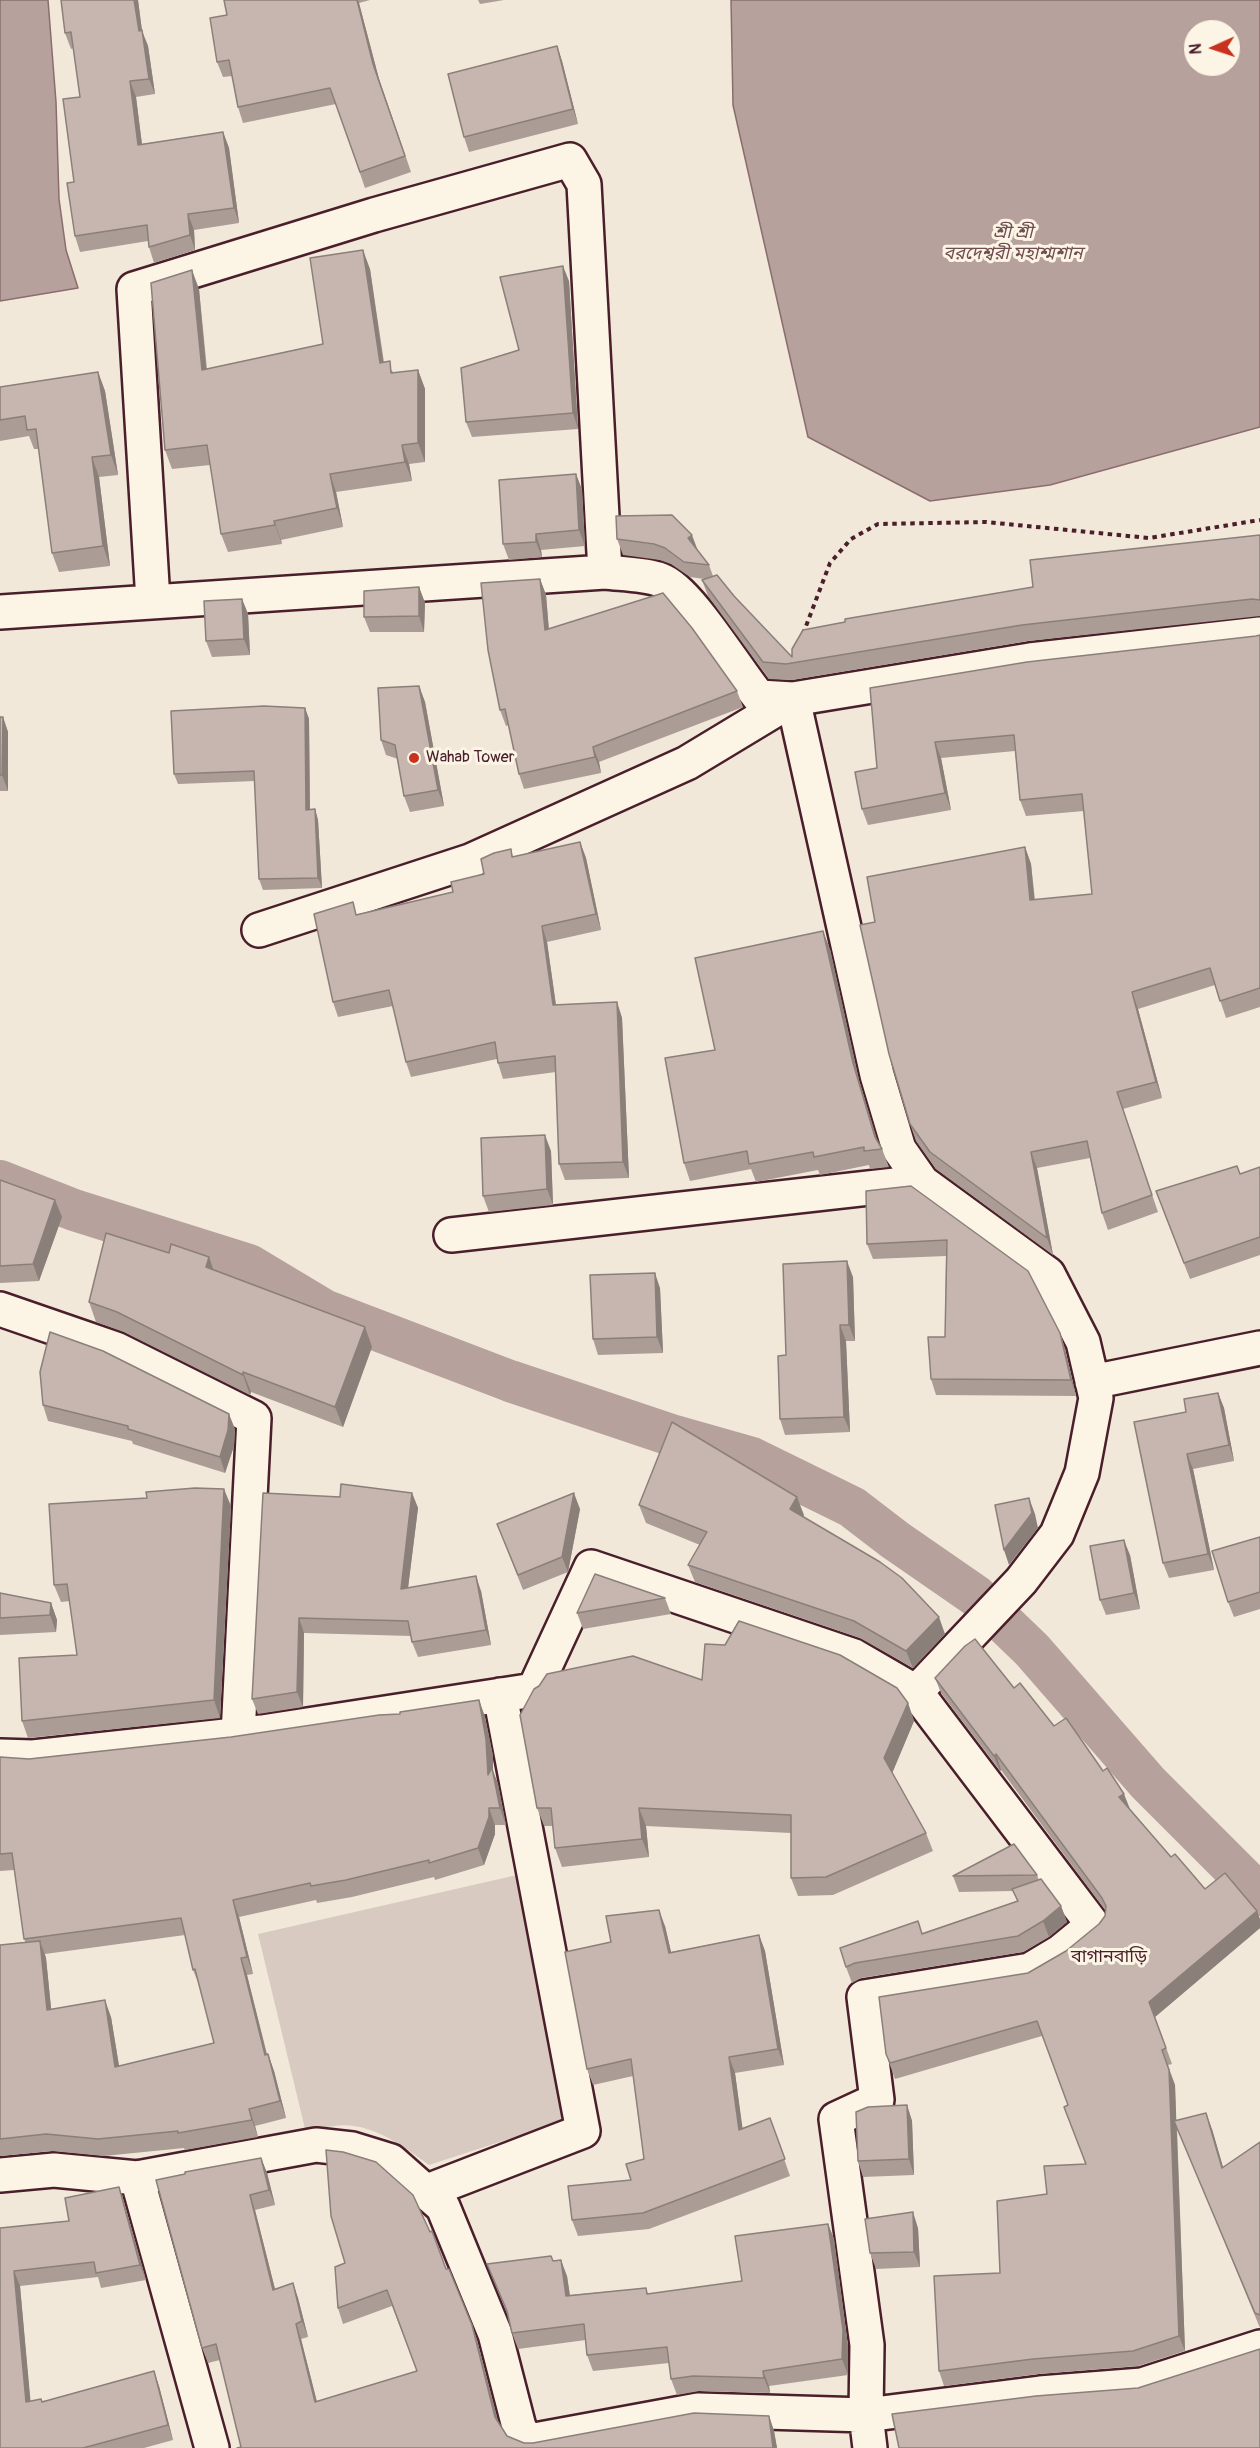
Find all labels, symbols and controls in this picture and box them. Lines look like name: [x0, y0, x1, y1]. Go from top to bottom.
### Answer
north arrow: [1182, 18, 1242, 78]
text: N: [1186, 43, 1206, 55]
water label: শ্রী শ্রী বরদেশ্বরী মহাশ্মশান: [943, 222, 1083, 264]
place label: Wahab Tower: [426, 748, 514, 768]
marker: Wahab Tower: [407, 751, 421, 765]
district label: বাগানবাড়ি: [1071, 1946, 1147, 1968]

